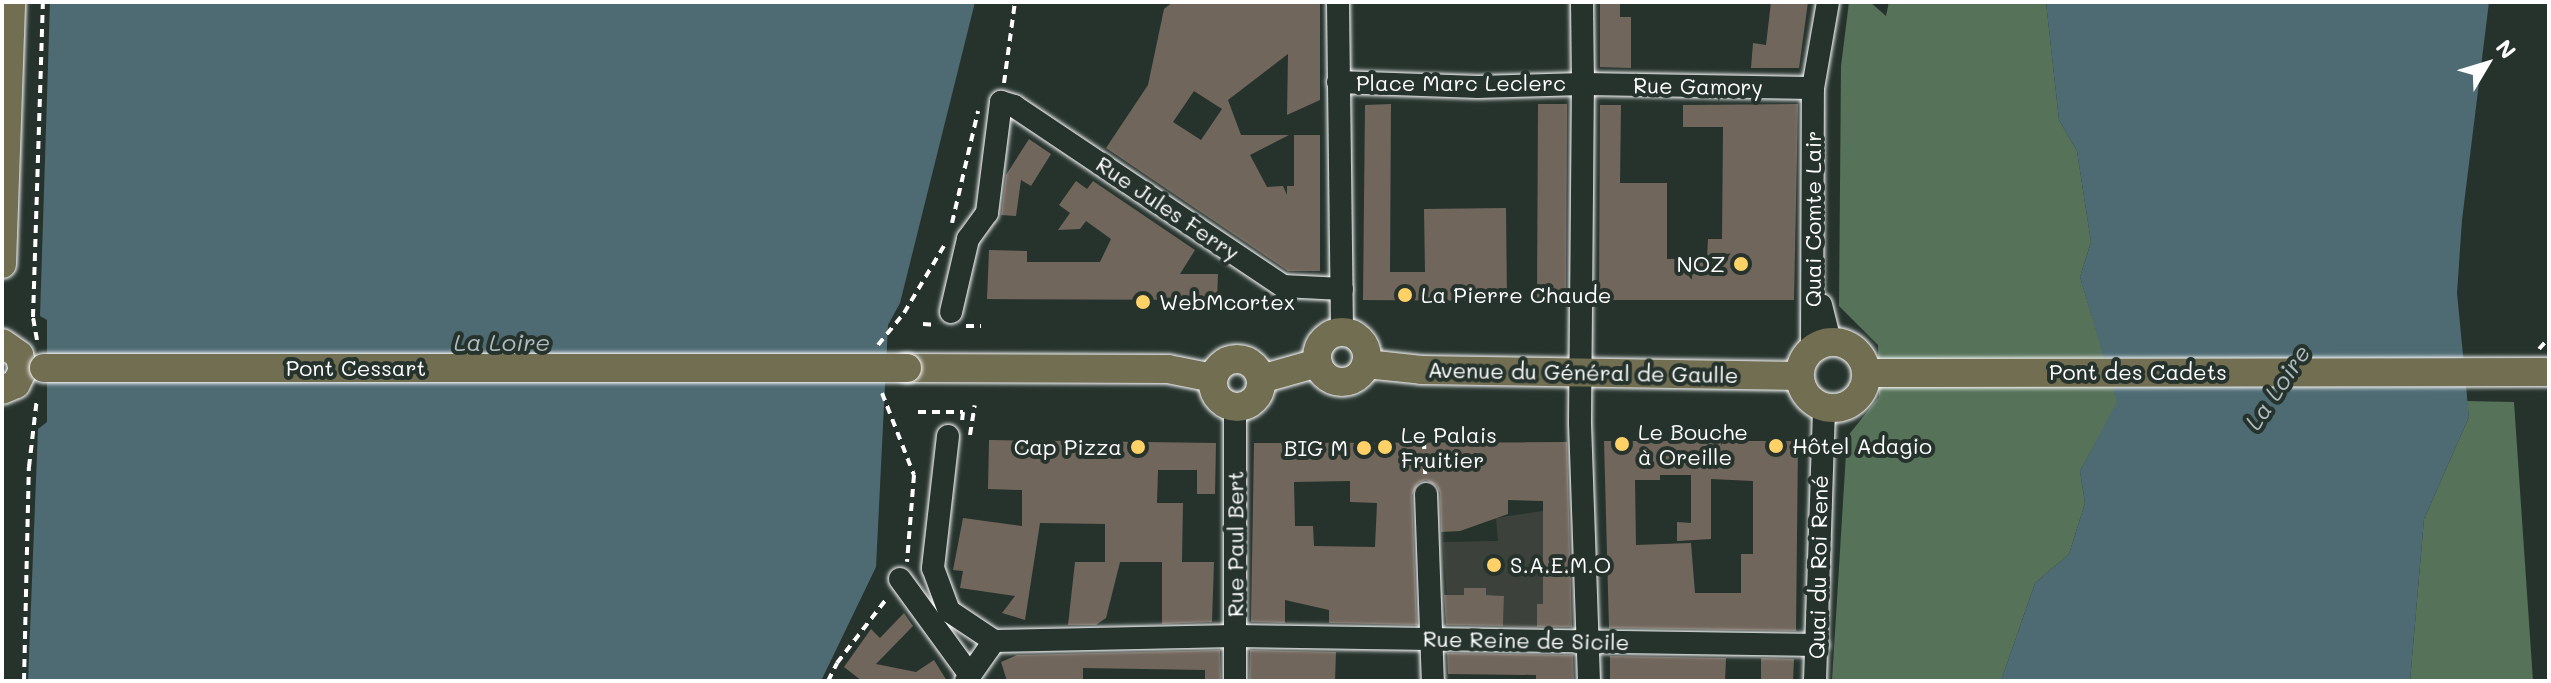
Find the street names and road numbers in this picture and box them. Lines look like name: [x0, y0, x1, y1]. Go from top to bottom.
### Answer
street label: Place Marc Leclerc: [1356, 70, 1566, 96]
street label: Rue Gamory: [1633, 72, 1763, 100]
street label: Quai Comte Lair: [1800, 131, 1826, 307]
street label: Rue Jules Ferry: [1091, 150, 1245, 266]
street label: Pont Cessart: [286, 355, 426, 381]
street label: Avenue du Général de Gaulle: [1428, 356, 1738, 388]
street label: Pont des Cadets: [2049, 359, 2227, 385]
street label: Rue Paul Bert: [1222, 471, 1248, 617]
street label: Quai du Roi René: [1803, 475, 1833, 659]
street label: Rue Reine de Sicile: [1422, 625, 1630, 655]

